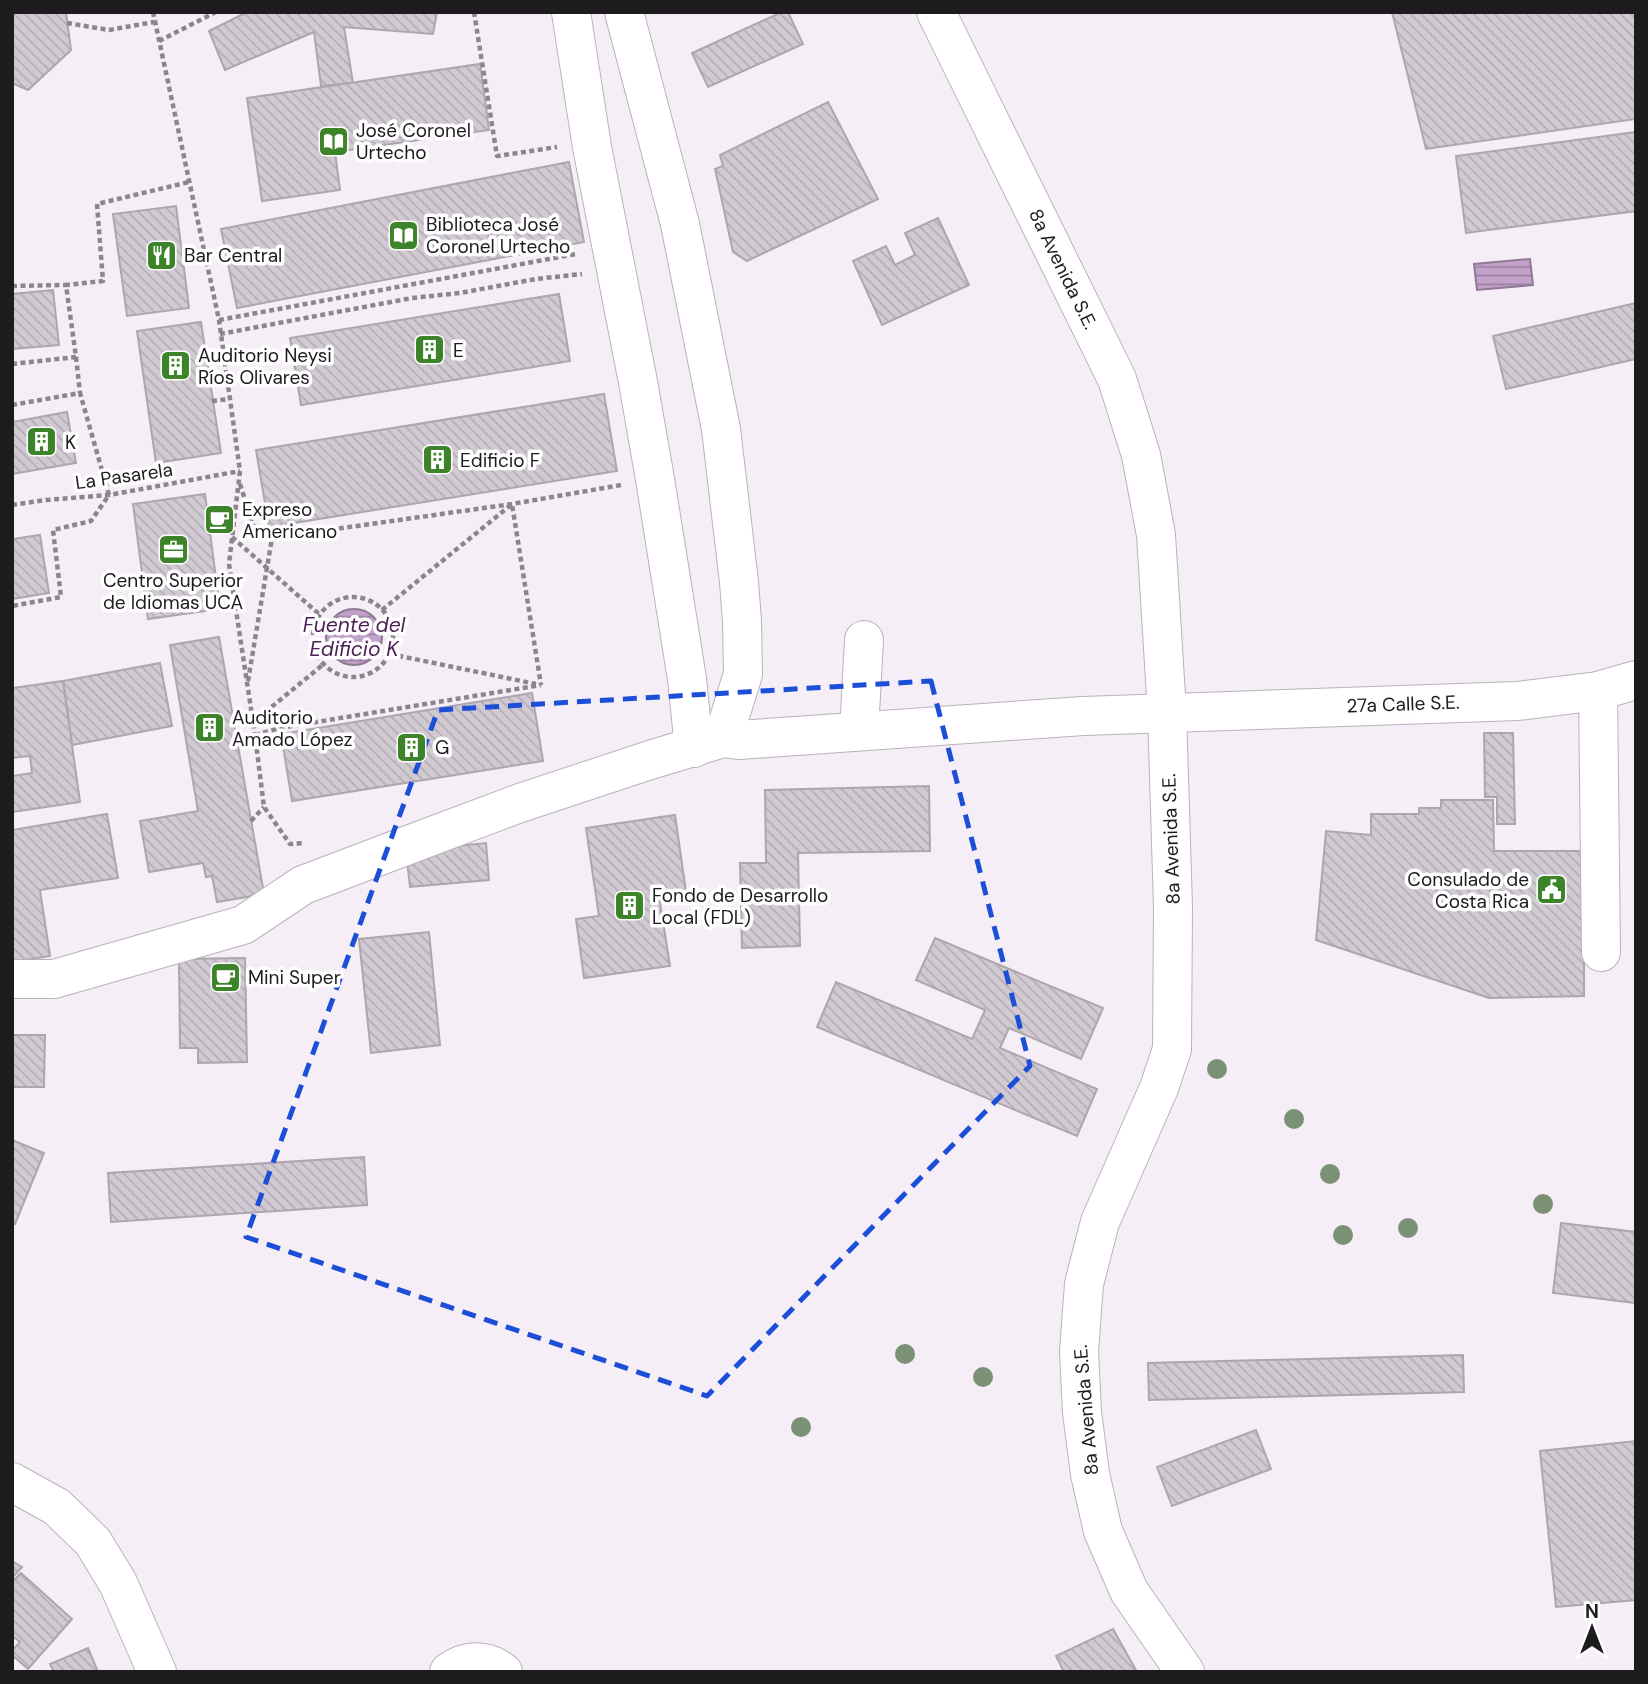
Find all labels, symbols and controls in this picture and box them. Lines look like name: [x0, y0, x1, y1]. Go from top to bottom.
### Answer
place label: José Coronel Urtecho: [356, 118, 471, 165]
library icon: José Coronel Urtecho: [316, 124, 350, 158]
street label: 8a Avenida S.E.: [1023, 205, 1103, 333]
place label: Biblioteca José Coronel Urtecho: [426, 212, 570, 259]
library icon: Biblioteca José Coronel Urtecho: [386, 218, 420, 252]
restaurant icon: Bar Central: [144, 238, 178, 272]
place label: Bar Central: [184, 243, 282, 268]
building icon: E: [413, 333, 447, 367]
place label: E: [453, 338, 464, 363]
place label: Auditorio Neysi Ríos Olivares: [198, 343, 332, 390]
building icon: Auditorio Neysi Ríos Olivares: [158, 349, 192, 383]
building icon: K: [25, 425, 59, 459]
place label: K: [65, 430, 76, 455]
building icon: Edificio F: [420, 443, 454, 477]
place label: Edificio F: [460, 448, 540, 473]
street label: La Pasarela: [74, 457, 174, 495]
place label: Expreso Americano: [242, 497, 337, 544]
cafe icon: Expreso Americano: [202, 503, 236, 537]
office icon: Centro Superior de Idiomas UCA: [156, 532, 190, 566]
place label: Centro Superior de Idiomas UCA: [103, 568, 243, 615]
water label: Fuente del Edificio K: [303, 611, 406, 663]
street label: 27a Calle S.E.: [1346, 690, 1460, 718]
place label: Auditorio Amado López: [232, 705, 352, 752]
building icon: Auditorio Amado López: [192, 711, 226, 745]
building icon: G: [395, 730, 429, 764]
place label: G: [435, 735, 449, 760]
street label: 8a Avenida S.E.: [1156, 773, 1186, 905]
place label: Consulado de Costa Rica: [1407, 867, 1529, 914]
public building icon: Consulado de Costa Rica: [1535, 873, 1569, 907]
place label: Fondo de Desarrollo Local (FDL): [652, 883, 828, 930]
building icon: Fondo de Desarrollo Local (FDL): [612, 889, 646, 923]
cafe icon: Mini Super: [208, 960, 242, 994]
place label: Mini Super: [248, 965, 341, 990]
street label: 8a Avenida S.E.: [1068, 1344, 1104, 1476]
north arrow: [1557, 1593, 1627, 1663]
text: N: [1585, 1599, 1599, 1624]

